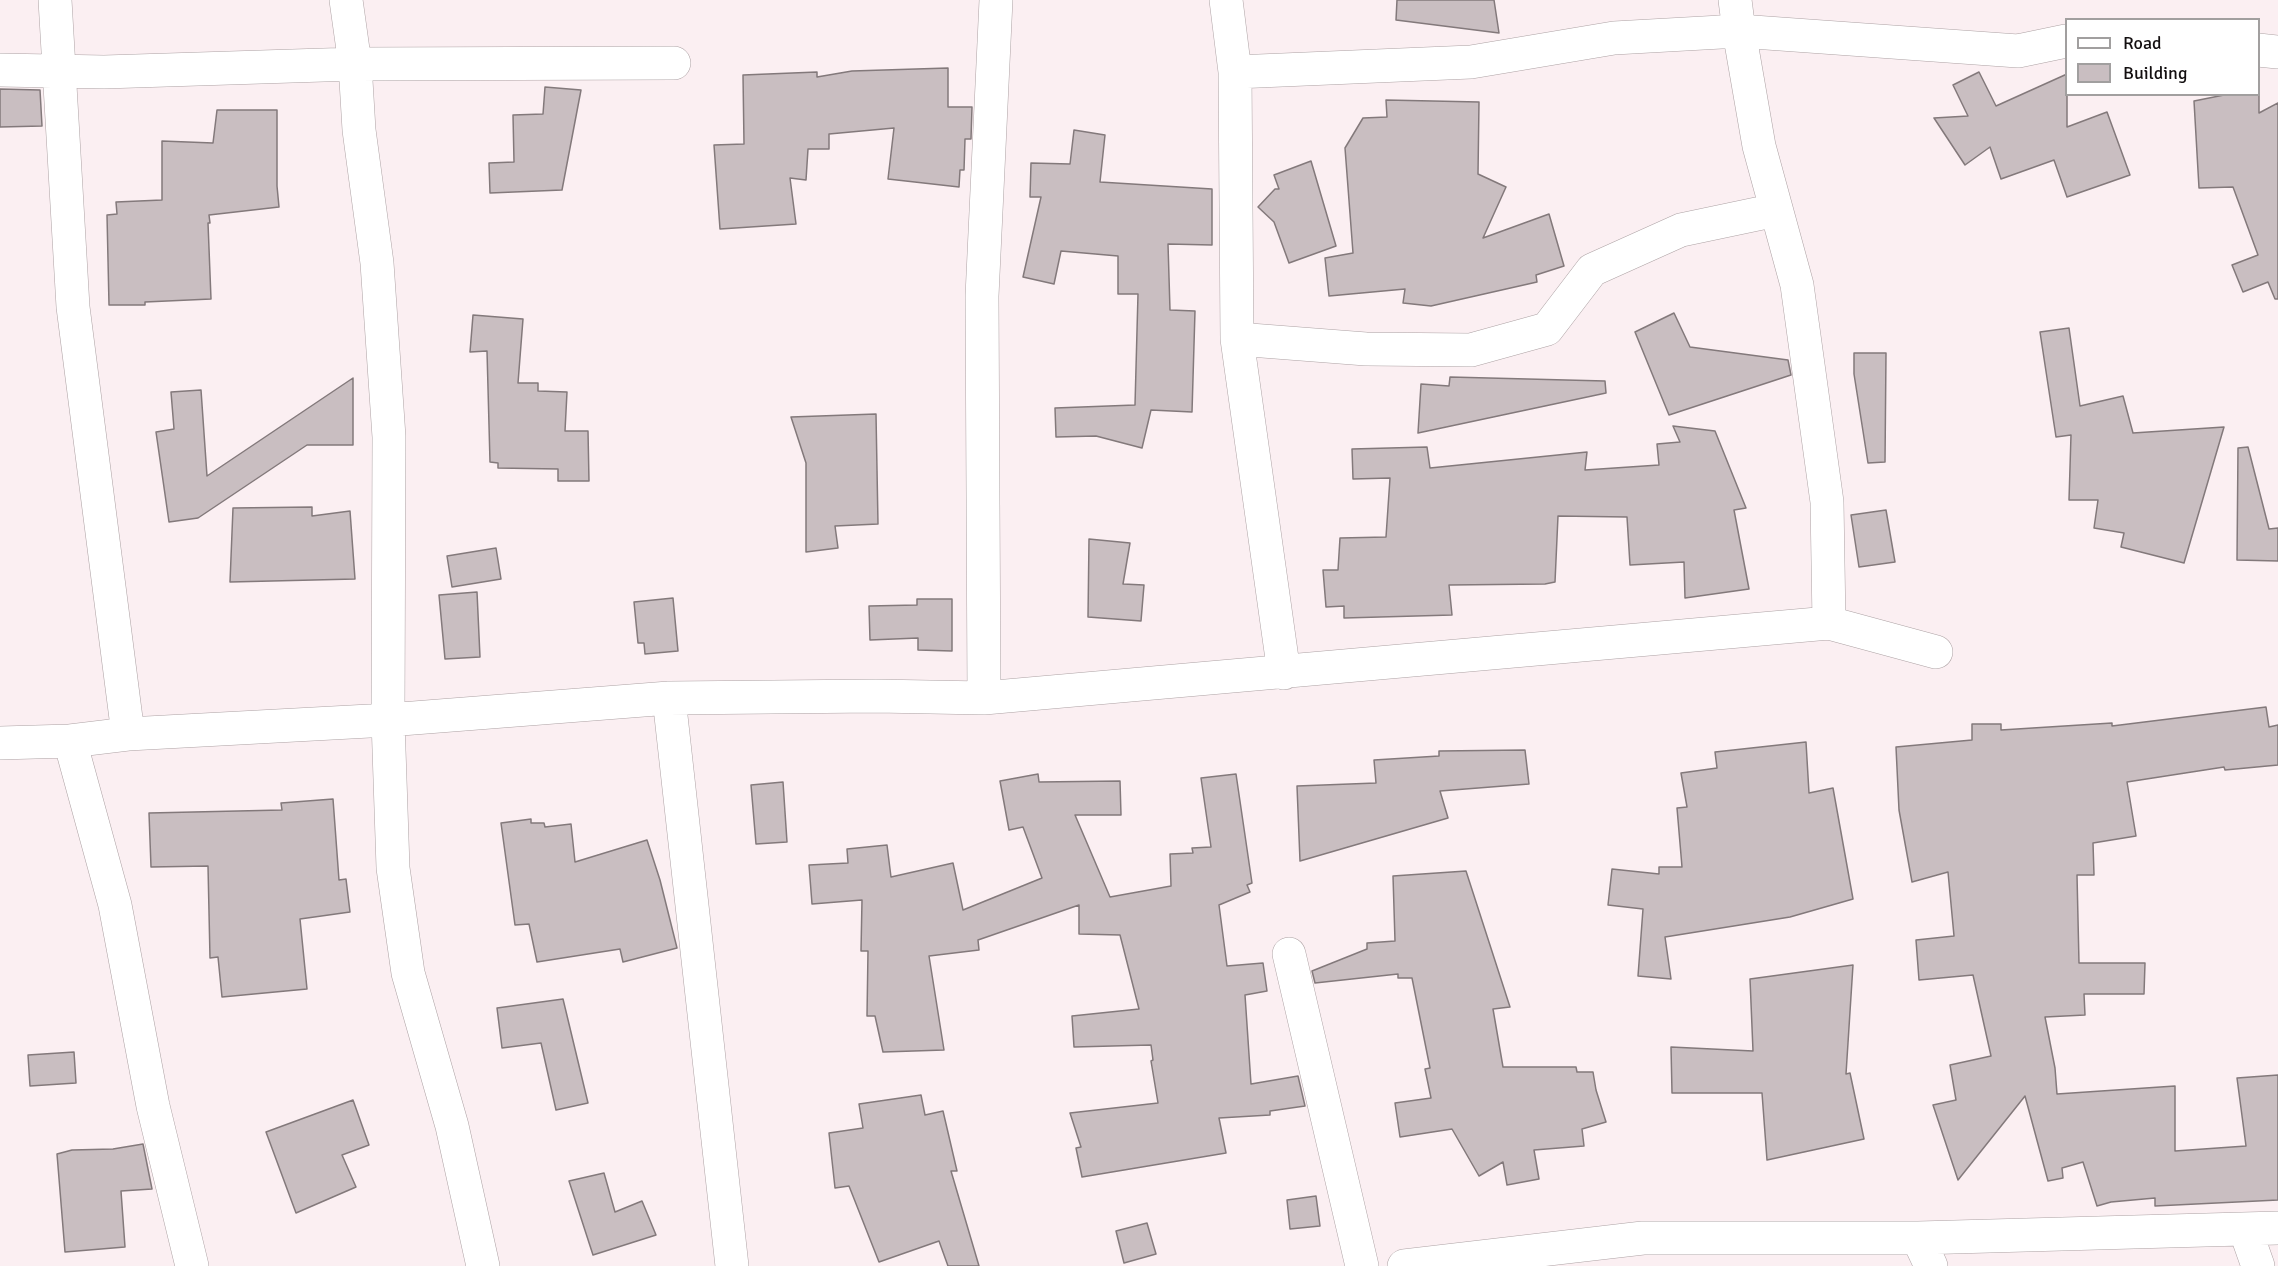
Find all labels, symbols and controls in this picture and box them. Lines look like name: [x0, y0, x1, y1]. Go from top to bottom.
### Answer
legend: [2065, 18, 2260, 96]
text: Road: [2123, 32, 2162, 54]
text: Building: [2123, 62, 2187, 84]

